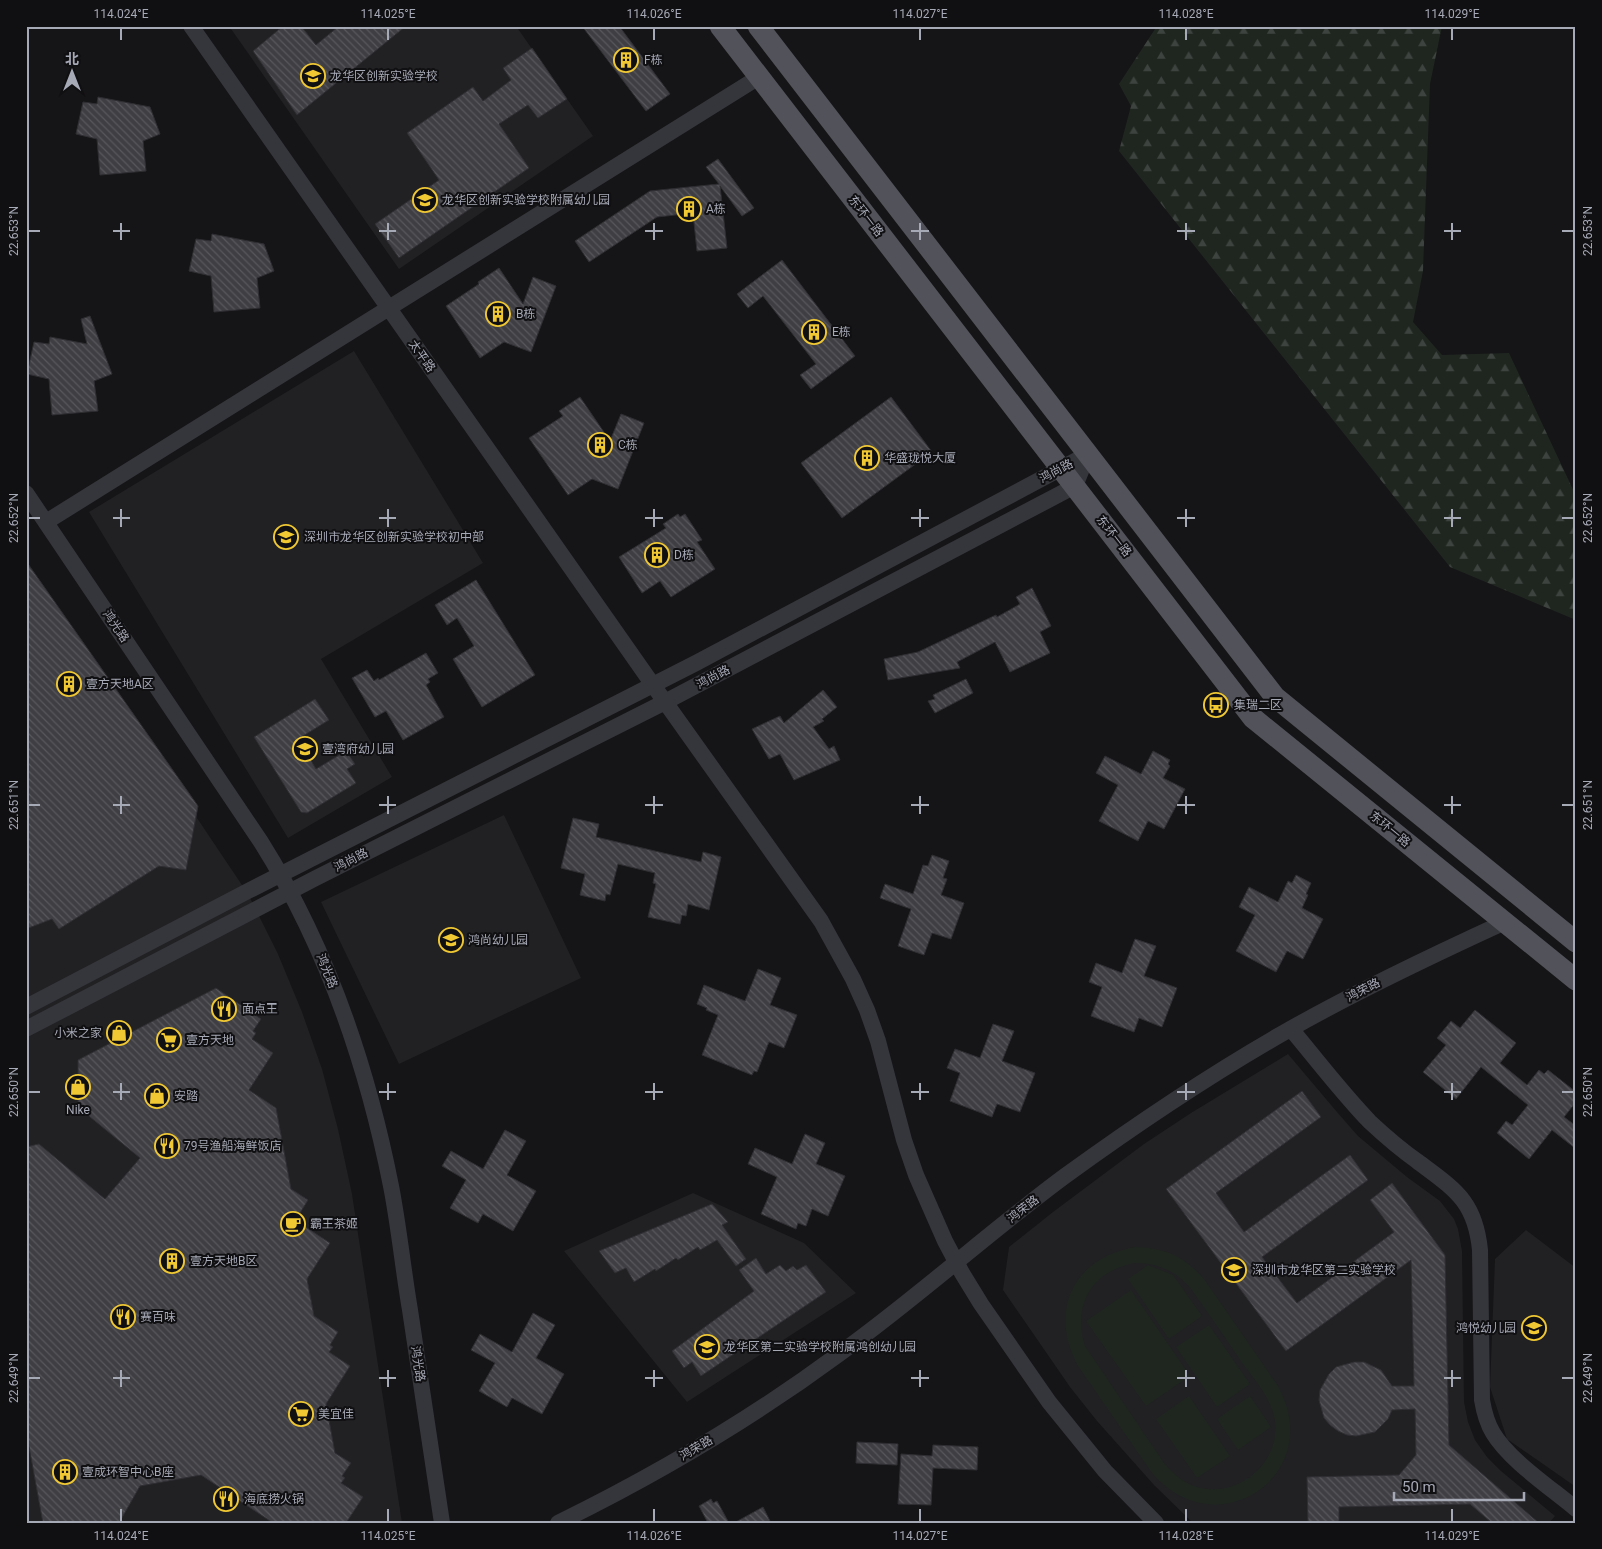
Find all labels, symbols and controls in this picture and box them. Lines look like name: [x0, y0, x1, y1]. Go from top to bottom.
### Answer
text: 114.024°E: [94, 7, 149, 21]
text: 114.025°E: [361, 7, 416, 21]
text: 114.026°E: [627, 7, 682, 21]
text: 114.027°E: [893, 7, 948, 21]
text: 114.028°E: [1159, 7, 1214, 21]
text: 114.029°E: [1425, 7, 1480, 21]
building icon: F栋: [613, 47, 639, 73]
north arrow: [48, 48, 98, 98]
text: 北: [65, 51, 79, 67]
place label: F栋: [644, 53, 663, 67]
school or university icon: 龙华区创新实验学校: [300, 63, 326, 89]
place label: 龙华区创新实验学校: [330, 69, 438, 83]
school or university icon: 龙华区创新实验学校附属幼儿园: [412, 187, 438, 213]
place label: 龙华区创新实验学校附属幼儿园: [442, 193, 610, 207]
street label: 东环一路: [846, 193, 886, 239]
building icon: A栋: [676, 196, 702, 222]
place label: A栋: [706, 202, 726, 216]
text: 22.653°N: [7, 206, 21, 256]
text: 22.653°N: [1581, 206, 1595, 256]
building icon: B栋: [485, 301, 511, 327]
place label: B栋: [516, 307, 535, 321]
building icon: E栋: [801, 319, 827, 345]
place label: E栋: [832, 325, 851, 339]
street label: 太平路: [406, 337, 438, 375]
building icon: C栋: [587, 432, 613, 458]
place label: C栋: [618, 438, 638, 452]
building icon: 华盛珑悦大厦: [854, 445, 880, 471]
place label: 华盛珑悦大厦: [884, 451, 956, 465]
street label: 鸿尚路: [1037, 456, 1075, 486]
text: 22.652°N: [7, 493, 21, 543]
text: 22.652°N: [1581, 493, 1595, 543]
street label: 东环一路: [1094, 513, 1134, 559]
school or university icon: 深圳市龙华区创新实验学校初中部: [273, 524, 299, 550]
place label: 深圳市龙华区创新实验学校初中部: [304, 530, 484, 544]
building icon: D栋: [644, 542, 670, 568]
place label: D栋: [674, 548, 694, 562]
street label: 鸿光路: [100, 607, 132, 645]
street label: 鸿尚路: [694, 662, 732, 692]
building icon: 壹方天地A区: [56, 671, 82, 697]
place label: 壹方天地A区: [86, 677, 154, 691]
bus stop icon: 集瑞二区: [1203, 692, 1229, 718]
place label: 集瑞二区: [1234, 698, 1282, 712]
school or university icon: 壹湾府幼儿园: [292, 736, 318, 762]
place label: 壹湾府幼儿园: [322, 742, 394, 756]
text: 22.651°N: [7, 780, 21, 830]
text: 22.651°N: [1581, 780, 1595, 830]
street label: 东环一路: [1367, 808, 1413, 850]
street label: 鸿尚路: [332, 846, 370, 874]
school or university icon: 鸿尚幼儿园: [438, 927, 464, 953]
place label: 鸿尚幼儿园: [468, 933, 528, 947]
street label: 鸿光路: [314, 952, 340, 990]
street label: 鸿荣路: [1344, 976, 1382, 1004]
restaurant icon: 面点王: [211, 996, 237, 1022]
place label: 面点王: [242, 1002, 278, 1016]
shop icon: 小米之家: [106, 1020, 132, 1046]
place label: 小米之家: [54, 1026, 102, 1040]
supermarket icon: 壹方天地: [156, 1027, 182, 1053]
place label: 壹方天地: [186, 1033, 234, 1047]
text: 22.650°N: [7, 1067, 21, 1117]
text: 22.650°N: [1581, 1067, 1595, 1117]
shop icon: Nike: [65, 1074, 91, 1100]
shop icon: 安踏: [144, 1083, 170, 1109]
place label: 安踏: [174, 1089, 198, 1103]
place label: Nike: [66, 1103, 90, 1117]
restaurant icon: 79号渔船海鲜饭店: [154, 1133, 180, 1159]
place label: 79号渔船海鲜饭店: [184, 1139, 282, 1153]
street label: 鸿荣路: [1005, 1192, 1041, 1226]
cafe icon: 霸王茶姬: [280, 1211, 306, 1237]
place label: 霸王茶姬: [310, 1217, 358, 1231]
building icon: 壹方天地B区: [159, 1248, 185, 1274]
place label: 壹方天地B区: [190, 1254, 257, 1268]
school or university icon: 深圳市龙华区第二实验学校: [1221, 1257, 1247, 1283]
place label: 深圳市龙华区第二实验学校: [1252, 1263, 1396, 1277]
restaurant icon: 赛百味: [110, 1304, 136, 1330]
place label: 赛百味: [140, 1310, 176, 1324]
school or university icon: 鸿悦幼儿园: [1521, 1315, 1547, 1341]
place label: 鸿悦幼儿园: [1456, 1321, 1516, 1335]
school or university icon: 龙华区第二实验学校附属鸿创幼儿园: [694, 1334, 720, 1360]
place label: 龙华区第二实验学校附属鸿创幼儿园: [724, 1340, 916, 1354]
street label: 鸿光路: [408, 1345, 428, 1383]
text: 22.649°N: [7, 1353, 21, 1403]
text: 22.649°N: [1581, 1353, 1595, 1403]
supermarket icon: 美宜佳: [288, 1401, 314, 1427]
place label: 美宜佳: [318, 1407, 354, 1421]
street label: 鸿荣路: [677, 1433, 715, 1463]
building icon: 壹成环智中心B座: [52, 1459, 78, 1485]
place label: 壹成环智中心B座: [82, 1465, 173, 1479]
scale bar: [1394, 1469, 1524, 1501]
text: 50 m: [1402, 1478, 1436, 1496]
restaurant icon: 海底捞火锅: [213, 1486, 239, 1512]
place label: 海底捞火锅: [244, 1492, 304, 1506]
text: 114.024°E: [94, 1529, 149, 1543]
text: 114.025°E: [361, 1529, 416, 1543]
text: 114.026°E: [627, 1529, 682, 1543]
text: 114.027°E: [893, 1529, 948, 1543]
text: 114.028°E: [1159, 1529, 1214, 1543]
text: 114.029°E: [1425, 1529, 1480, 1543]

